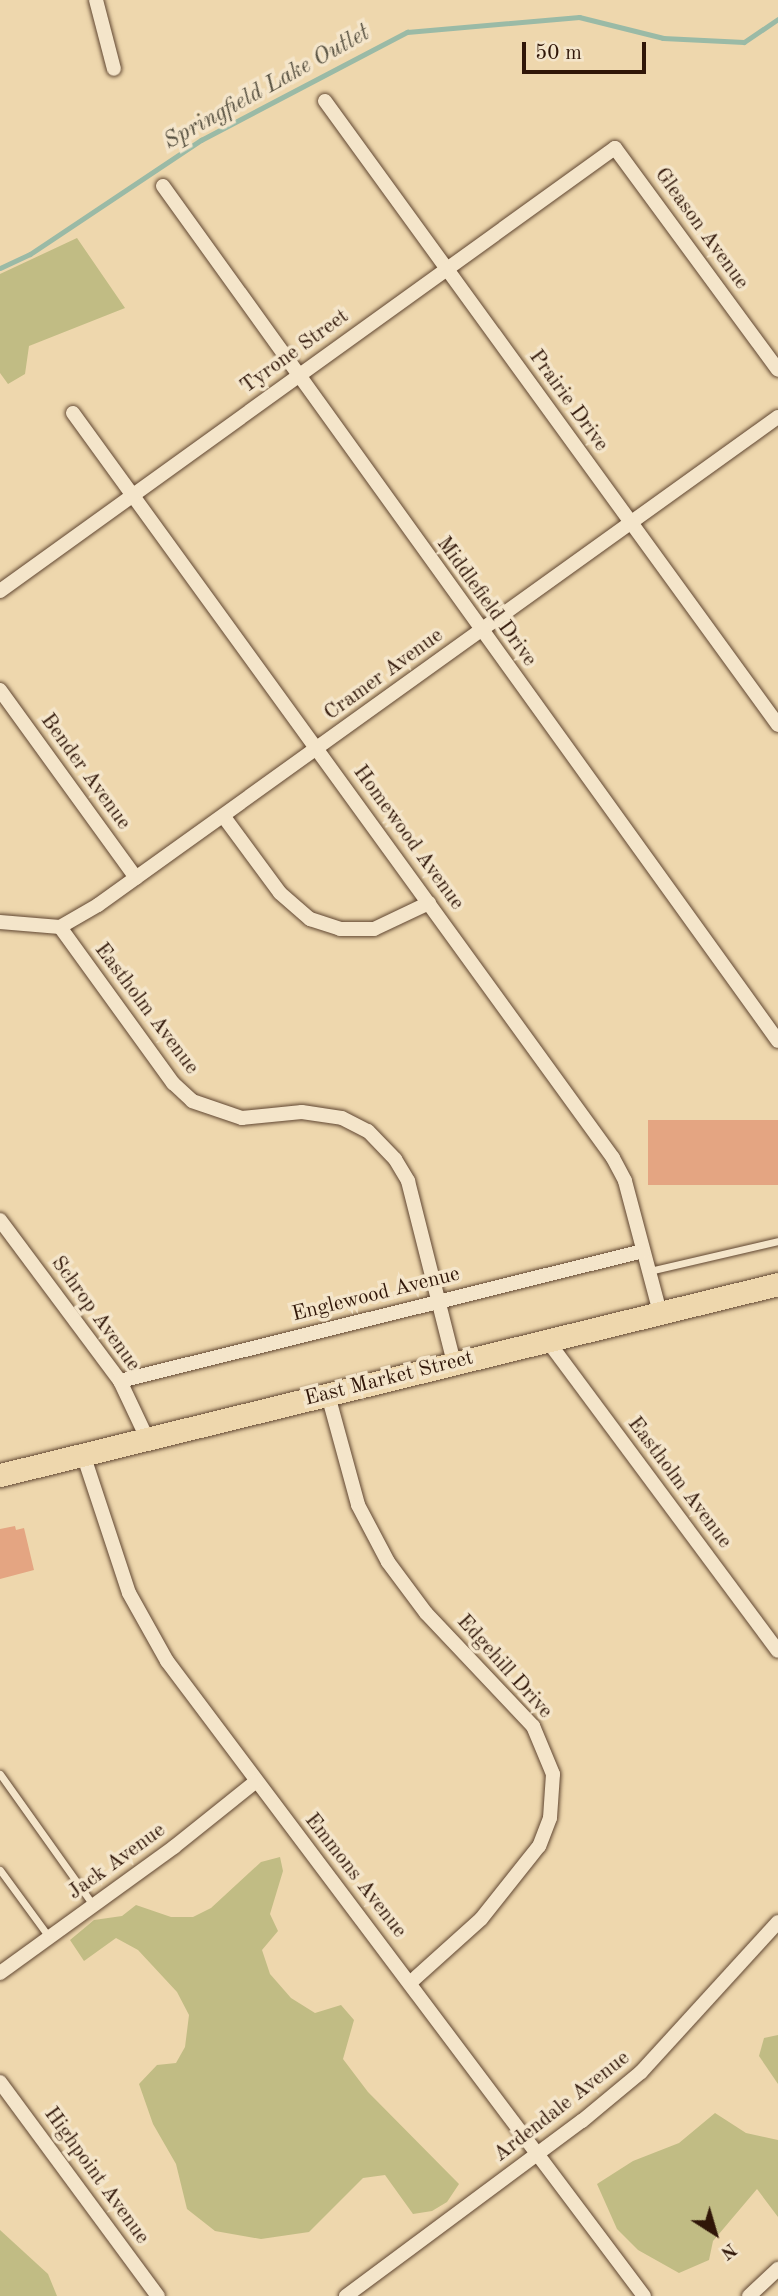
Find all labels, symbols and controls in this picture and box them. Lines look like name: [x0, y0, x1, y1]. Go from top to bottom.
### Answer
water label: Springfield Lake Outlet: [159, 20, 375, 156]
scale bar: [526, 28, 650, 72]
text: 50 m: [535, 43, 582, 64]
street label: Gleason Avenue: [648, 163, 754, 295]
street label: Tyrone Street: [236, 304, 354, 400]
street label: Prairie Drive: [523, 345, 613, 457]
street label: Middlefield Drive: [430, 532, 542, 672]
street label: Cramer Avenue: [320, 623, 448, 727]
street label: Bender Avenue: [34, 709, 136, 835]
street label: Homewood Avenue: [347, 761, 469, 915]
street label: Eastholm Avenue: [88, 938, 204, 1080]
street label: Schrop Avenue: [45, 1252, 145, 1376]
street label: Englewood Avenue: [289, 1262, 463, 1328]
street label: East Market Street: [302, 1346, 476, 1412]
street label: Eastholm Avenue: [621, 1412, 737, 1554]
street label: Edgehill Drive: [451, 1610, 557, 1724]
street label: Emmons Avenue: [299, 1809, 411, 1943]
street label: Jack Avenue: [63, 1818, 171, 1906]
street label: Ardendale Avenue: [489, 2046, 635, 2168]
street label: Highpoint Avenue: [38, 2103, 154, 2249]
north arrow: [680, 2198, 750, 2268]
text: N: [716, 2238, 739, 2262]

